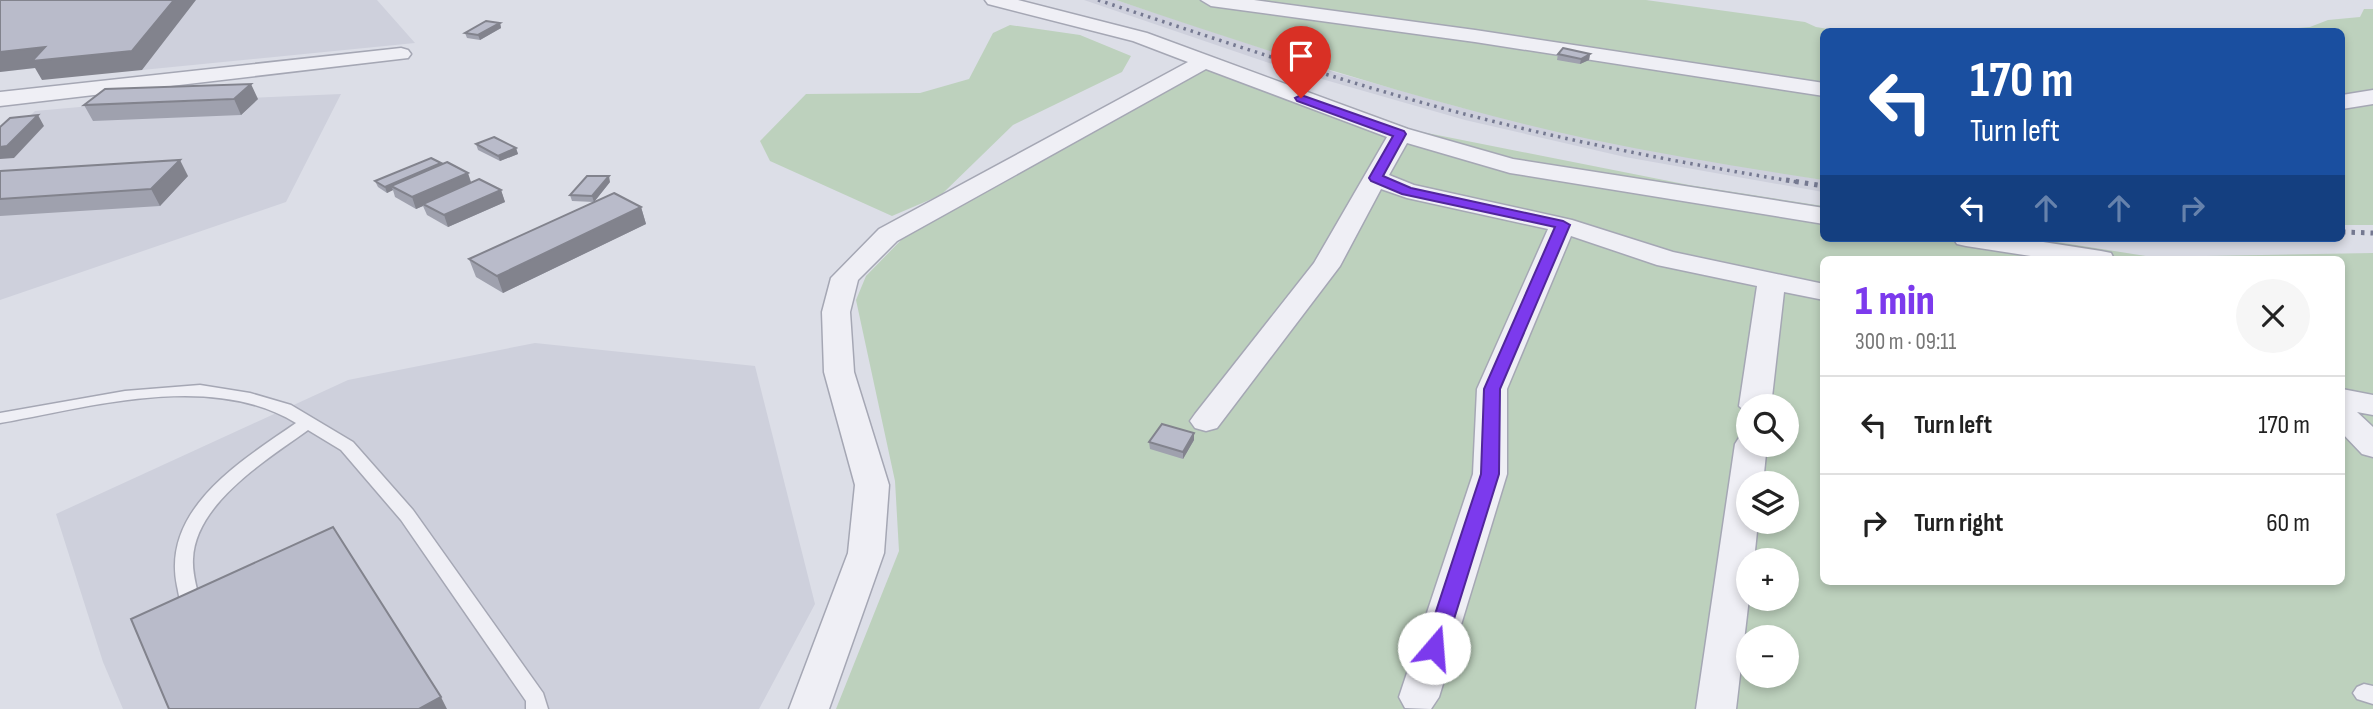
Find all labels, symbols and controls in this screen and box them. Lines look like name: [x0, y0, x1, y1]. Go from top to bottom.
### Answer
pin: [1271, 26, 1331, 98]
icon: arrive: [1282, 37, 1320, 75]
text: 170 m: [1970, 52, 2074, 111]
icon: left: [1855, 56, 1946, 147]
text: Turn left: [1970, 112, 2060, 151]
icon: left: [1954, 189, 1992, 227]
icon: ahead: [2027, 189, 2065, 227]
icon: ahead: [2100, 189, 2138, 227]
icon: right: [2173, 189, 2211, 227]
text: 1 min: [1855, 276, 1935, 327]
button: close: [2236, 279, 2310, 353]
text: 300 m · 09:11: [1855, 328, 1956, 356]
map controls: [1736, 394, 1799, 688]
button: search: [1736, 394, 1799, 457]
icon: left: [1855, 406, 1893, 444]
text: Turn left: [1914, 410, 1992, 441]
text: 170 m: [2258, 410, 2310, 441]
button: layers: [1736, 471, 1799, 534]
icon: right: [1855, 504, 1893, 542]
text: Turn right: [1914, 508, 2003, 539]
text: 60 m: [2266, 508, 2310, 539]
button: +: [1736, 548, 1799, 611]
position arrow: [1397, 611, 1471, 685]
button: −: [1736, 625, 1799, 688]

